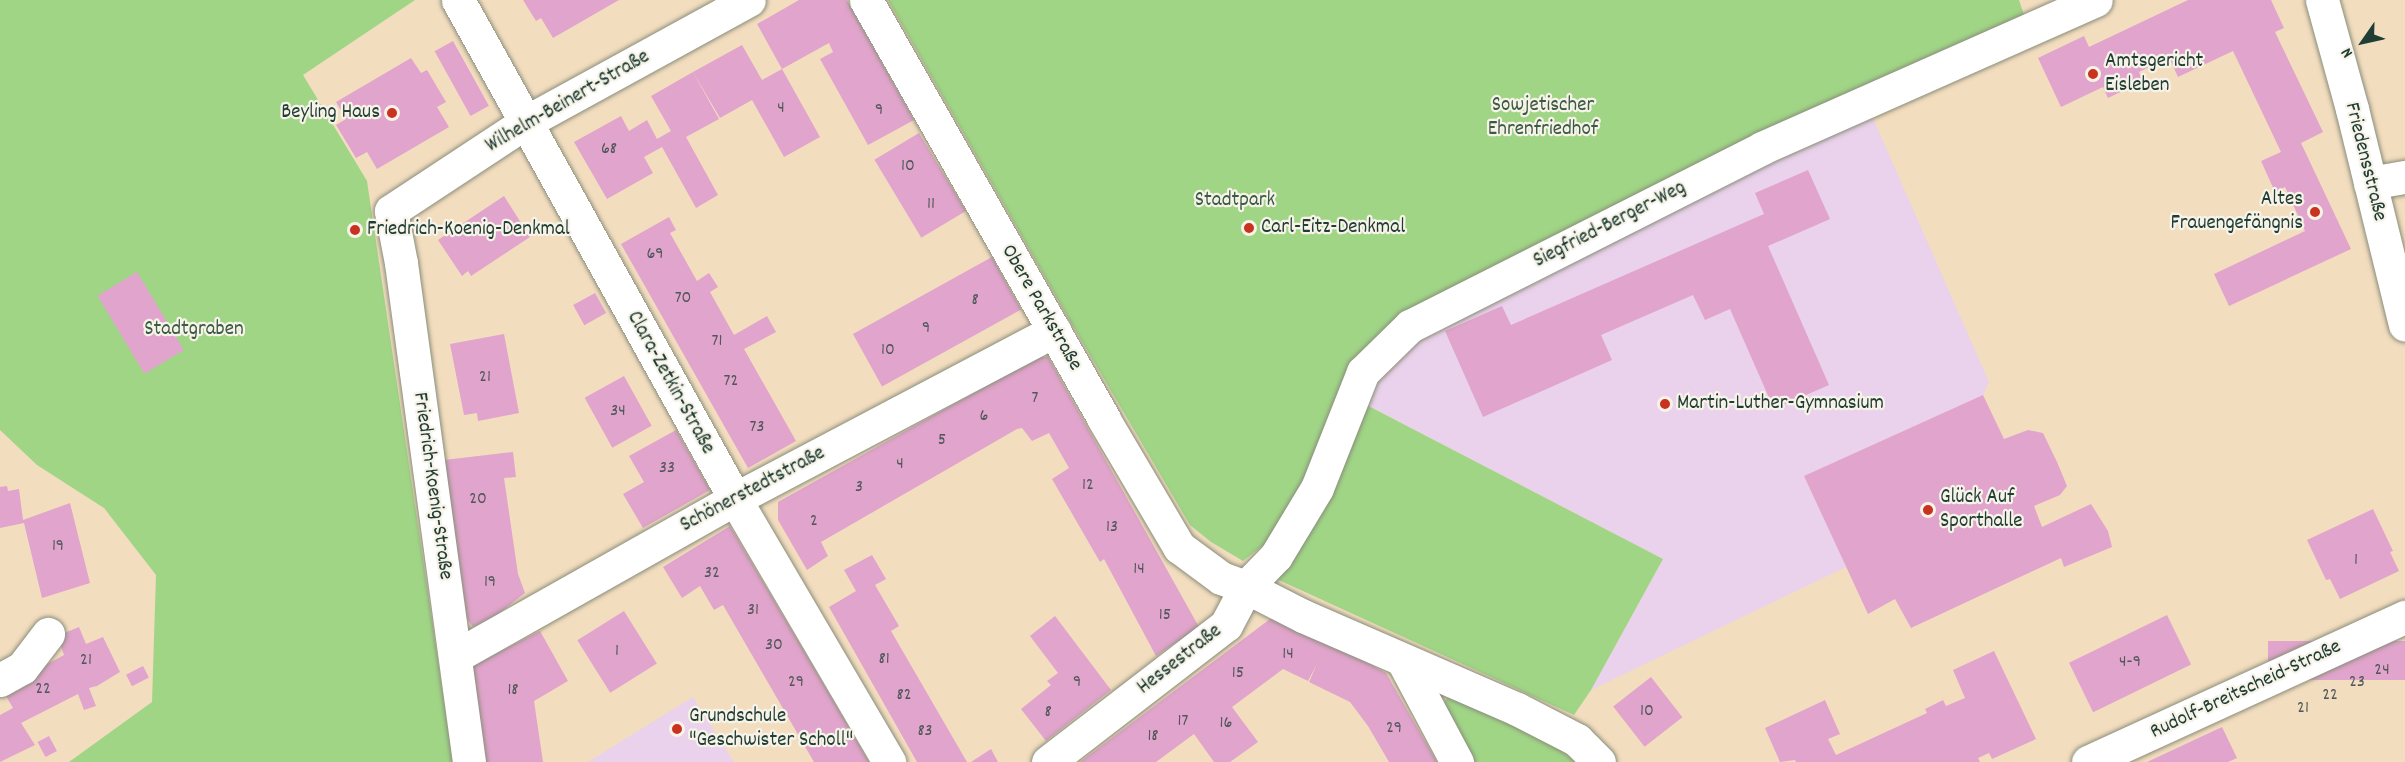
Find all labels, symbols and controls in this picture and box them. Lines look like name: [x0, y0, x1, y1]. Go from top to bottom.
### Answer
north arrow: [2333, 12, 2393, 72]
text: N: [2336, 43, 2359, 62]
street label: Wilhelm-Beinert-Straße: [482, 45, 654, 159]
place label: Amtsgericht Eisleben: [2105, 49, 2203, 99]
marker: Amtsgericht Eisleben: [2086, 67, 2100, 81]
park label: Sowjetischer Ehrenfriedhof: [1488, 93, 1598, 143]
house number: 4: [777, 98, 785, 120]
place label: Beyling Haus: [281, 100, 380, 126]
house number: 9: [875, 100, 883, 122]
street label: Friedensstraße: [2338, 100, 2392, 224]
marker: Beyling Haus: [385, 106, 399, 120]
house number: 68: [601, 139, 617, 161]
house number: 10: [901, 156, 915, 178]
street label: Siegfried-Berger-Weg: [1530, 176, 1690, 274]
place label: Altes Frauengefängnis: [2170, 187, 2303, 237]
park label: Stadtpark: [1195, 188, 1275, 214]
house number: 11: [927, 194, 935, 216]
marker: Altes Frauengefängnis: [2308, 205, 2322, 219]
place label: Carl-Eitz-Denkmal: [1261, 215, 1405, 241]
place label: Friedrich-Koenig-Denkmal: [367, 217, 570, 243]
marker: Carl-Eitz-Denkmal: [1242, 221, 1256, 235]
marker: Friedrich-Koenig-Denkmal: [348, 223, 362, 237]
street label: Obere Parkstraße: [995, 240, 1087, 376]
house number: 69: [646, 244, 664, 266]
house number: 70: [675, 288, 691, 310]
house number: 8: [971, 290, 979, 312]
street label: Clara-Zetkin-Straße: [620, 307, 720, 459]
park label: Stadtgraben: [144, 317, 244, 343]
house number: 9: [922, 318, 930, 340]
house number: 71: [712, 331, 722, 353]
house number: 10: [881, 340, 895, 362]
house number: 21: [479, 367, 491, 389]
house number: 72: [724, 371, 738, 393]
house number: 7: [1032, 388, 1038, 410]
street label: Friedrich-Koenig-Straße: [406, 391, 458, 581]
place label: Martin-Luther-Gymnasium: [1677, 391, 1884, 417]
marker: Martin-Luther-Gymnasium: [1658, 397, 1672, 411]
house number: 34: [610, 401, 626, 423]
house number: 6: [980, 406, 988, 428]
house number: 73: [750, 417, 764, 439]
house number: 5: [938, 430, 946, 452]
street label: Schönerstedtstraße: [676, 441, 830, 539]
house number: 4: [896, 454, 904, 476]
house number: 33: [659, 458, 675, 480]
house number: 12: [1082, 475, 1094, 497]
house number: 3: [855, 477, 863, 499]
place label: Glück Auf Sporthalle: [1940, 485, 2023, 535]
house number: 20: [469, 489, 487, 511]
marker: Glück Auf Sporthalle: [1921, 503, 1935, 517]
house number: 2: [810, 511, 818, 533]
house number: 13: [1106, 517, 1118, 539]
house number: 19: [52, 536, 64, 558]
house number: 1: [2354, 550, 2358, 572]
house number: 14: [1133, 559, 1145, 581]
house number: 32: [704, 563, 720, 585]
house number: 19: [484, 572, 496, 594]
house number: 31: [747, 600, 759, 622]
house number: 15: [1159, 605, 1171, 627]
street label: Hessestraße: [1133, 619, 1227, 701]
house number: 30: [765, 635, 783, 657]
street label: Rudolf-Breitscheid-Straße: [2147, 635, 2345, 745]
house number: 1: [615, 641, 619, 663]
house number: 14: [1282, 644, 1294, 666]
house number: 81: [878, 649, 890, 671]
house number: 21: [80, 650, 92, 672]
house number: 4-9: [2119, 652, 2141, 674]
house number: 24: [2374, 660, 2390, 682]
house number: 15: [1232, 663, 1244, 685]
house number: 29: [788, 672, 804, 694]
house number: 9: [1073, 672, 1081, 694]
house number: 23: [2349, 672, 2365, 694]
house number: 22: [35, 679, 51, 701]
house number: 18: [507, 680, 519, 702]
house number: 82: [896, 685, 912, 707]
house number: 22: [2322, 685, 2338, 707]
house number: 21: [2297, 698, 2309, 720]
house number: 10: [1640, 701, 1654, 723]
house number: 8: [1044, 702, 1052, 724]
place label: Grundschule "Geschwister Scholl": [689, 704, 853, 754]
house number: 17: [1178, 711, 1188, 733]
house number: 16: [1220, 713, 1232, 735]
house number: 29: [1386, 718, 1402, 740]
house number: 83: [917, 721, 933, 743]
marker: Grundschule "Geschwister Scholl": [670, 722, 684, 736]
house number: 18: [1147, 726, 1159, 748]

